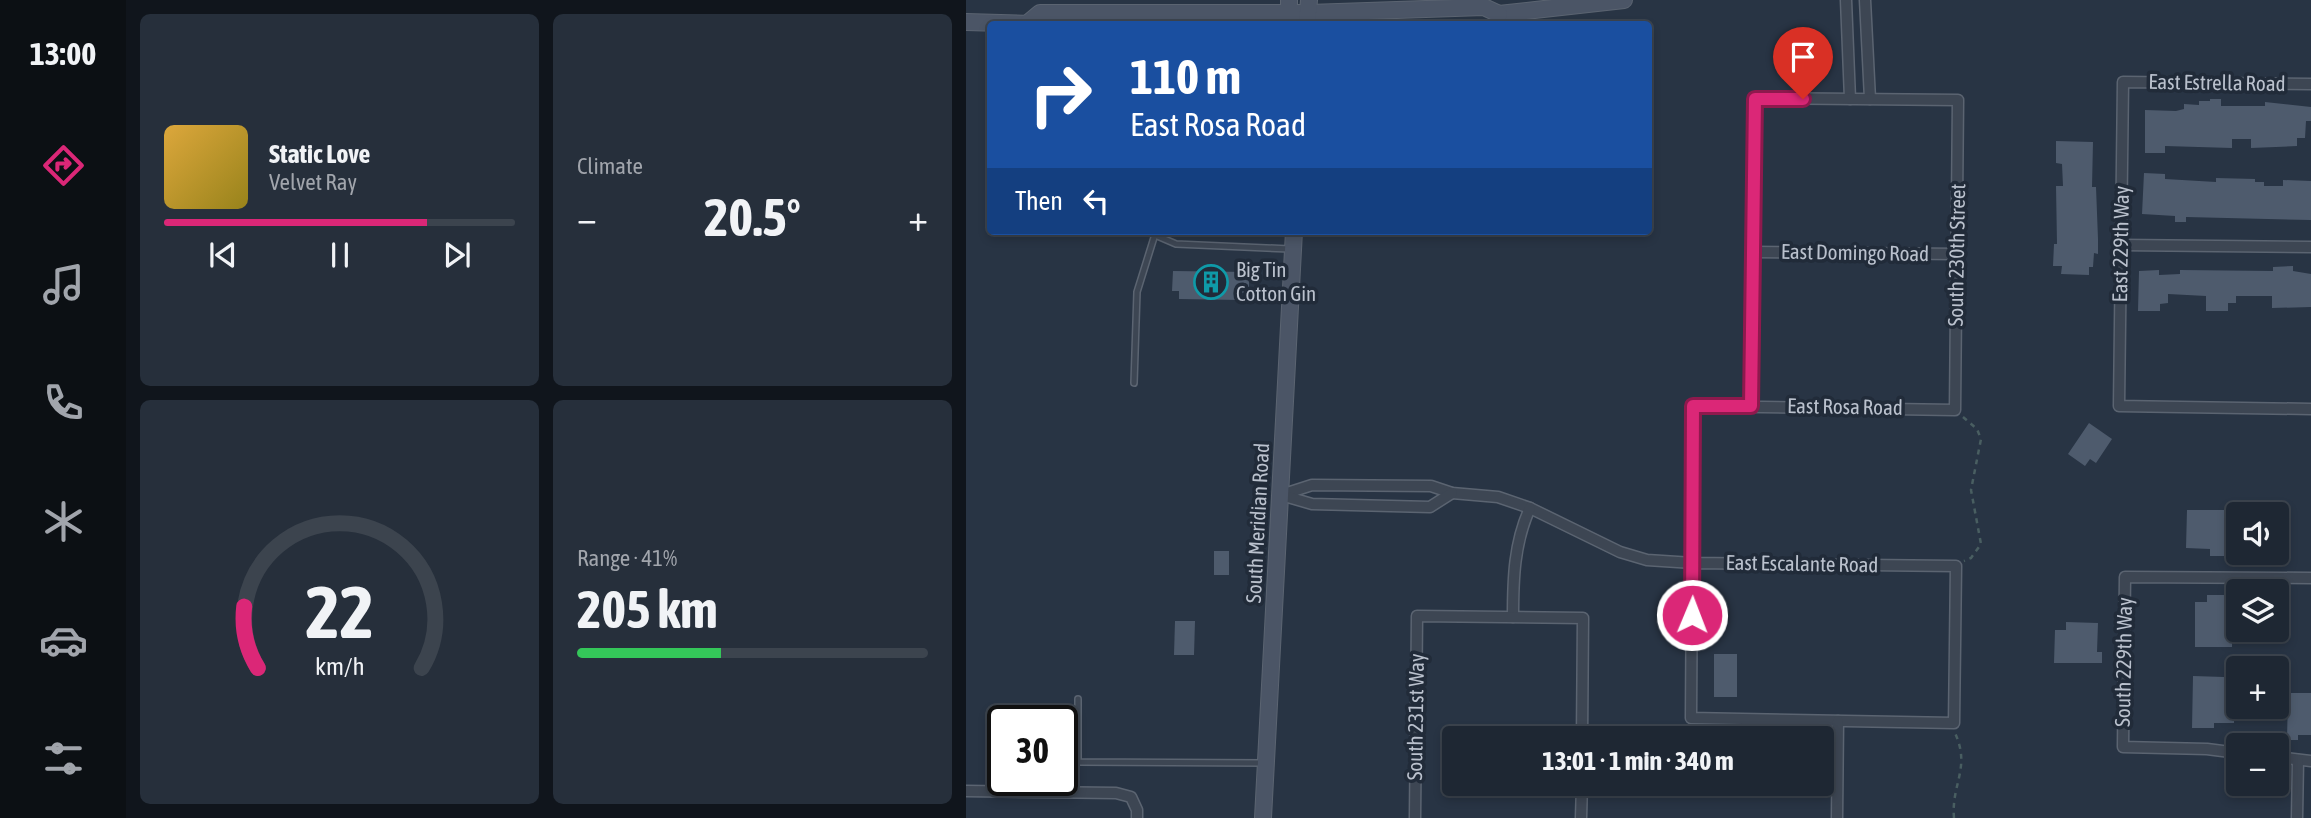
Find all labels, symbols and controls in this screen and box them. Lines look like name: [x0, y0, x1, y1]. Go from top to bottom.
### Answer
pin: [1773, 27, 1833, 99]
text: 13:00: [30, 35, 96, 72]
icon: arrive: [1784, 38, 1822, 76]
text: 110 m: [1130, 48, 1241, 104]
icon: right: [1015, 49, 1106, 140]
street label: East Estrella Road: [2148, 69, 2286, 95]
text: East Rosa Road: [1130, 106, 1306, 143]
text: Static Love: [269, 139, 370, 169]
icon: directions: [39, 141, 88, 190]
text: Climate: [577, 153, 643, 179]
text: Velvet Ray: [269, 169, 357, 195]
icon: left: [1077, 182, 1115, 220]
street label: South 230th Street: [1943, 183, 1969, 327]
street label: East 229th Way: [2107, 185, 2133, 303]
text: Then: [1015, 186, 1063, 216]
text: 20.5°: [704, 187, 801, 247]
text: −: [577, 196, 597, 239]
text: +: [908, 196, 928, 239]
icon: previous: [204, 236, 242, 274]
icon: pause: [321, 236, 359, 274]
icon: next: [438, 236, 476, 274]
street label: East Domingo Road: [1781, 239, 1929, 265]
place label: Big Tin Cotton Gin: [1236, 257, 1316, 305]
icon: music: [39, 260, 88, 309]
building icon: Big Tin Cotton Gin: [1192, 263, 1230, 301]
icon: phone: [39, 378, 88, 427]
street label: East Rosa Road: [1787, 393, 1903, 419]
street label: South Meridian Road: [1241, 442, 1273, 604]
icon: climate: [39, 497, 88, 546]
map controls: [2226, 502, 2289, 796]
button: sound: [2226, 502, 2289, 565]
text: Range · 41%: [577, 545, 677, 571]
street label: East Escalante Road: [1725, 550, 1879, 576]
text: 22: [305, 570, 374, 653]
position arrow: [1655, 578, 1729, 652]
text: 205 km: [577, 579, 718, 639]
button: layers: [2226, 579, 2289, 642]
street label: South 229th Way: [2110, 597, 2136, 727]
icon: car: [39, 616, 88, 665]
text: km/h: [315, 652, 364, 680]
street label: South 231st Way: [1402, 653, 1428, 781]
button: +: [2226, 656, 2289, 719]
speed limit sign: 30: [987, 705, 1078, 796]
button: −: [2226, 733, 2289, 796]
icon: filters: [39, 734, 88, 783]
text: 13:01 · 1 min · 340 m: [1542, 746, 1734, 776]

